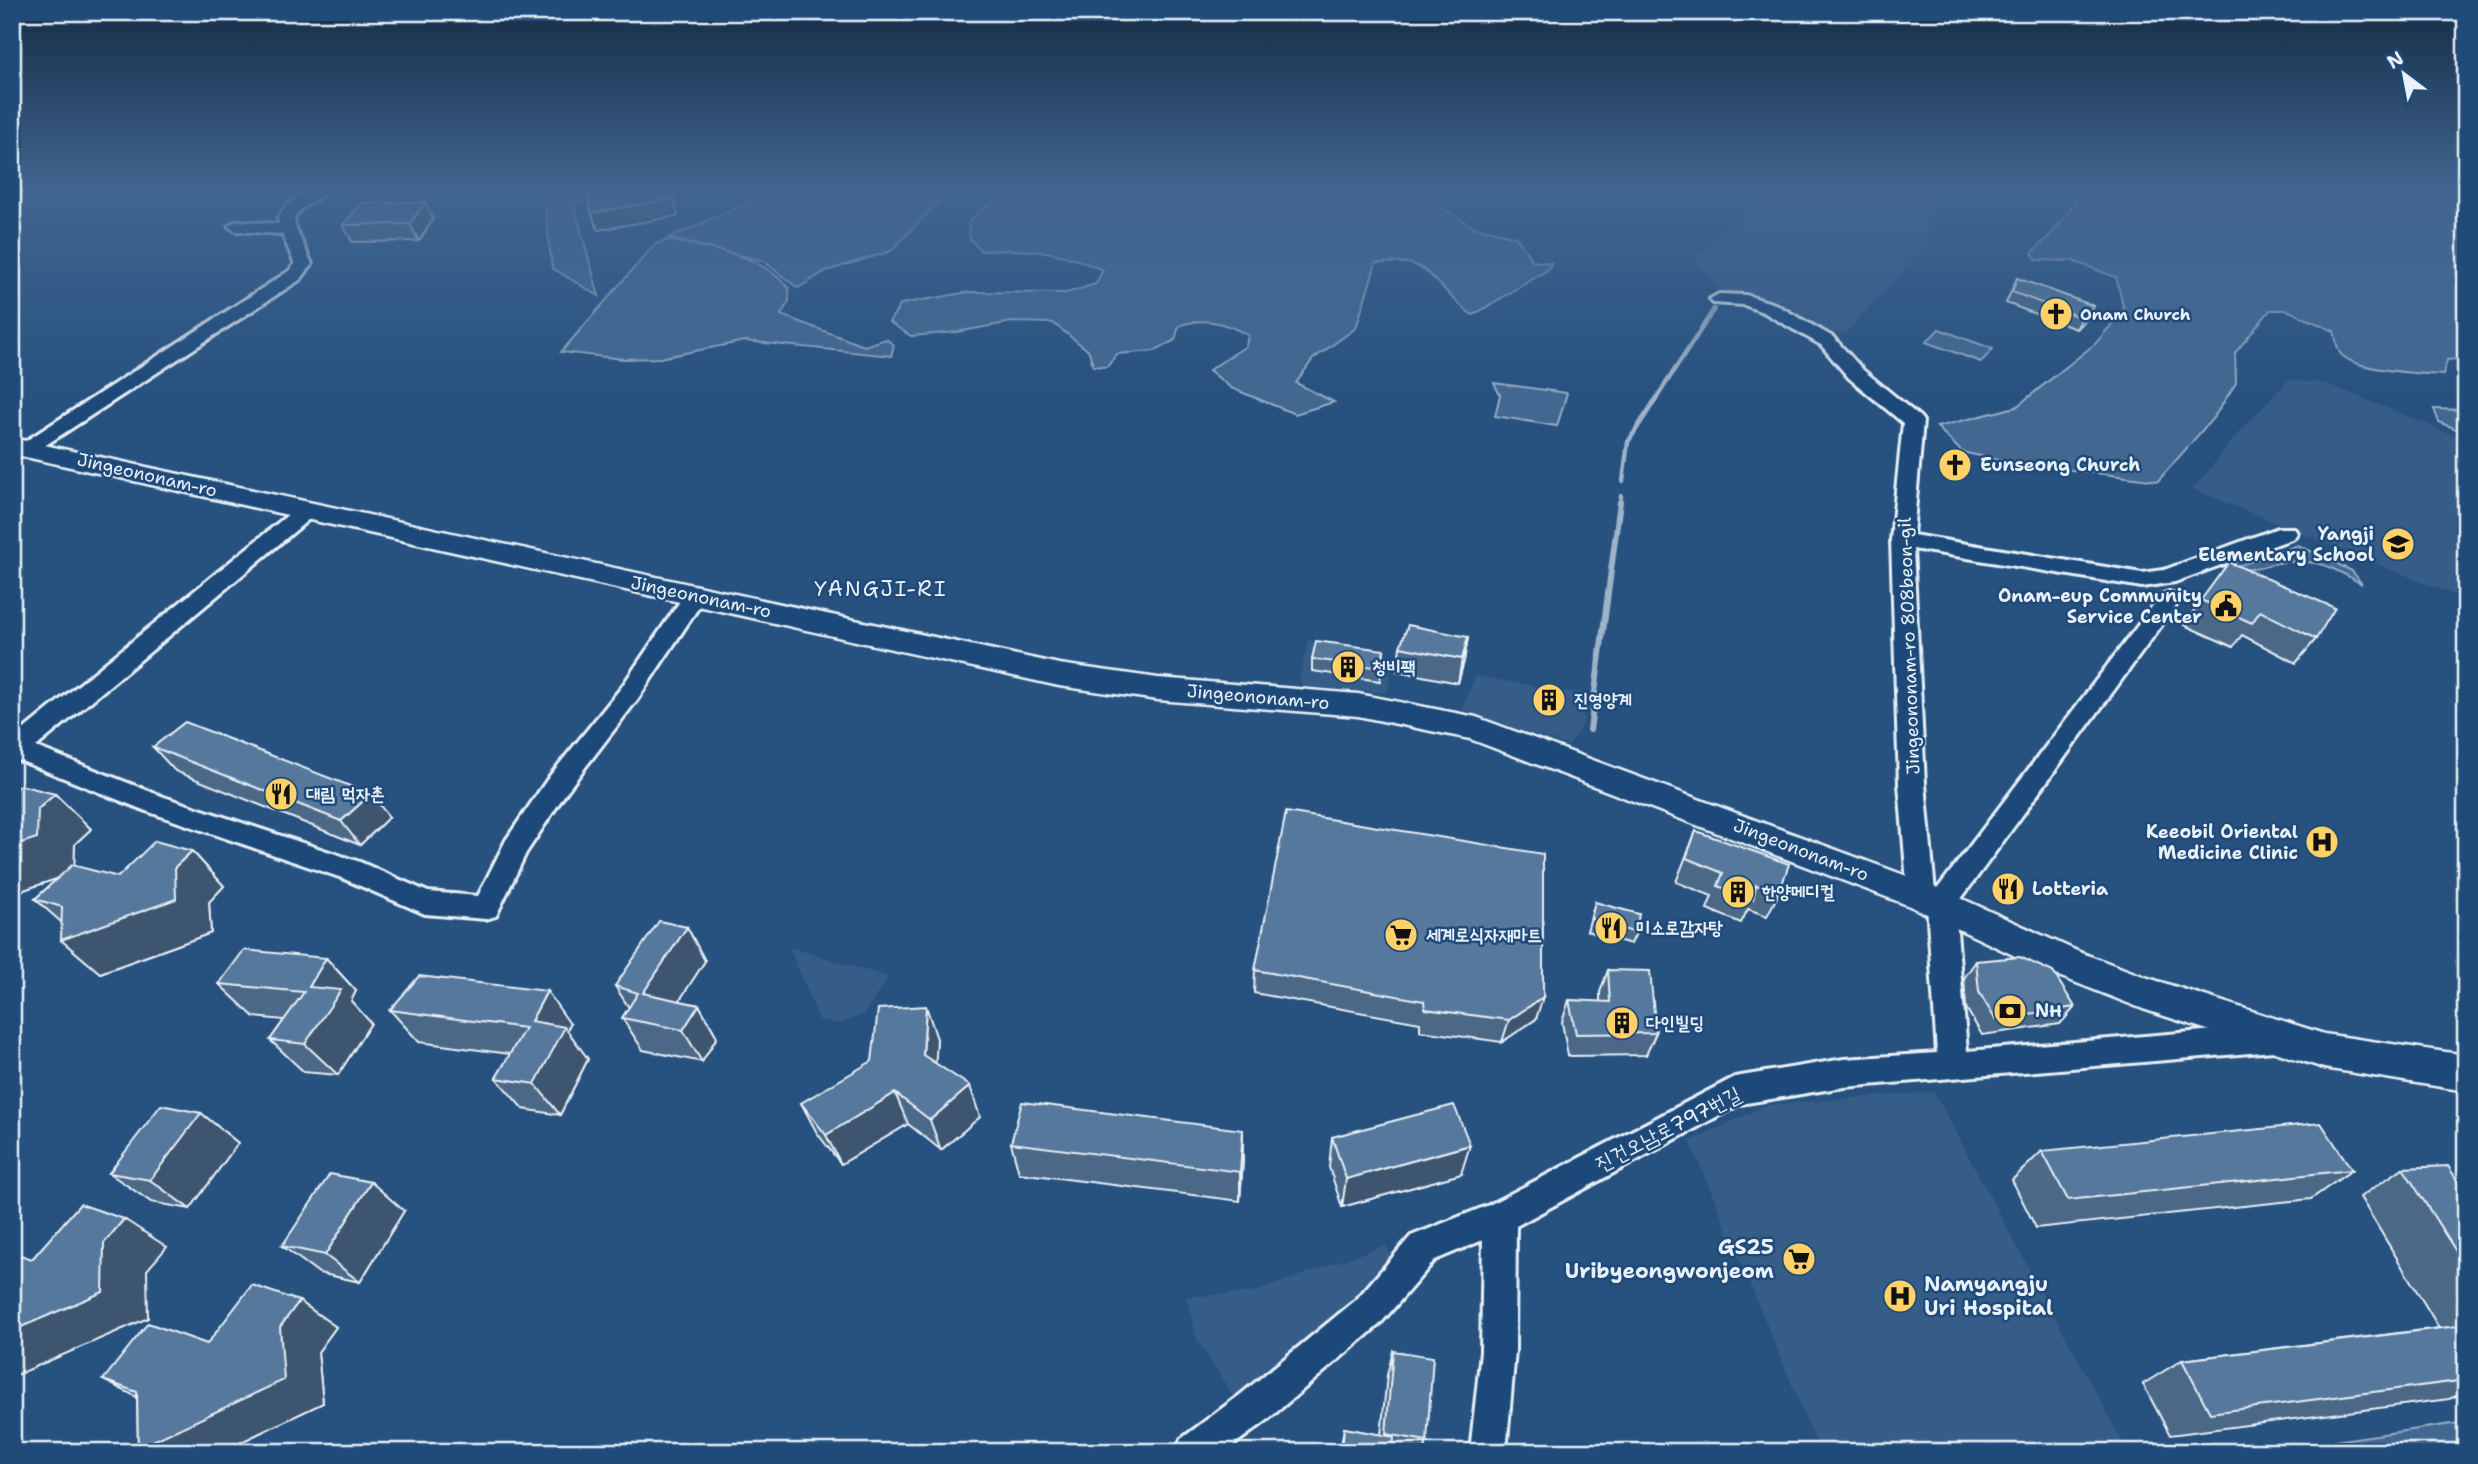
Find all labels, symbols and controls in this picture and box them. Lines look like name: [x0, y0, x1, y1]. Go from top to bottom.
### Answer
north arrow: [2370, 38, 2440, 108]
text: N: [2382, 45, 2408, 75]
church icon: Onam Church: [2037, 295, 2075, 333]
place label: Onam Church: [2080, 304, 2191, 325]
church icon: Eunseong Church: [1936, 446, 1974, 484]
street label: Jingeononam-ro: [75, 447, 219, 503]
place label: Eunseong Church: [1980, 453, 2140, 477]
street label: Jingeononam-ro 808beon-gil: [1892, 516, 1925, 775]
place label: Yangji Elementary School: [2198, 522, 2374, 567]
school or university icon: Yangji Elementary School: [2379, 525, 2417, 563]
street label: Jingeononam-ro: [629, 570, 773, 624]
district label: YANGJI-RI: [814, 575, 948, 603]
place label: Onam-eup Community Service Center: [1998, 584, 2202, 629]
public building icon: Onam-eup Community Service Center: [2207, 587, 2245, 625]
building icon: 청비팩: [1329, 648, 1367, 686]
place label: 청비팩: [1372, 655, 1415, 679]
street label: Jingeononam-ro: [1186, 679, 1330, 715]
building icon: 진영양계: [1530, 681, 1568, 719]
place label: 진영양계: [1574, 688, 1632, 712]
restaurant icon: 대림 먹자촌: [262, 775, 300, 813]
place label: 대림 먹자촌: [306, 782, 385, 806]
street label: Jingeononam-ro: [1730, 813, 1872, 887]
place label: Keeobil Oriental Medicine Clinic: [2146, 820, 2298, 865]
hospital icon: Keeobil Oriental Medicine Clinic: [2303, 823, 2341, 861]
restaurant icon: Lotteria: [1989, 870, 2027, 908]
building icon: 한양메디컬: [1719, 873, 1757, 911]
place label: Lotteria: [2032, 877, 2109, 901]
place label: 한양메디컬: [1761, 880, 1835, 904]
restaurant icon: 미소로감자탕: [1592, 909, 1630, 947]
supermarket icon: 세계로식자재마트: [1382, 916, 1420, 954]
place label: 미소로감자탕: [1636, 916, 1723, 940]
place label: 세계로식자재마트: [1426, 923, 1542, 947]
bank icon: NH: [1991, 992, 2029, 1030]
place label: NH: [2035, 999, 2062, 1023]
building icon: 다인빌딩: [1603, 1004, 1641, 1042]
place label: 다인빌딩: [1646, 1011, 1704, 1035]
street label: 진건오남로797번길: [1590, 1080, 1746, 1178]
place label: GS25 Uribyeongwonjeom: [1565, 1233, 1774, 1285]
supermarket icon: GS25 Uribyeongwonjeom: [1780, 1240, 1818, 1278]
place label: Namyangju Uri Hospital: [1924, 1270, 2053, 1322]
hospital icon: Namyangju Uri Hospital: [1881, 1277, 1919, 1315]

